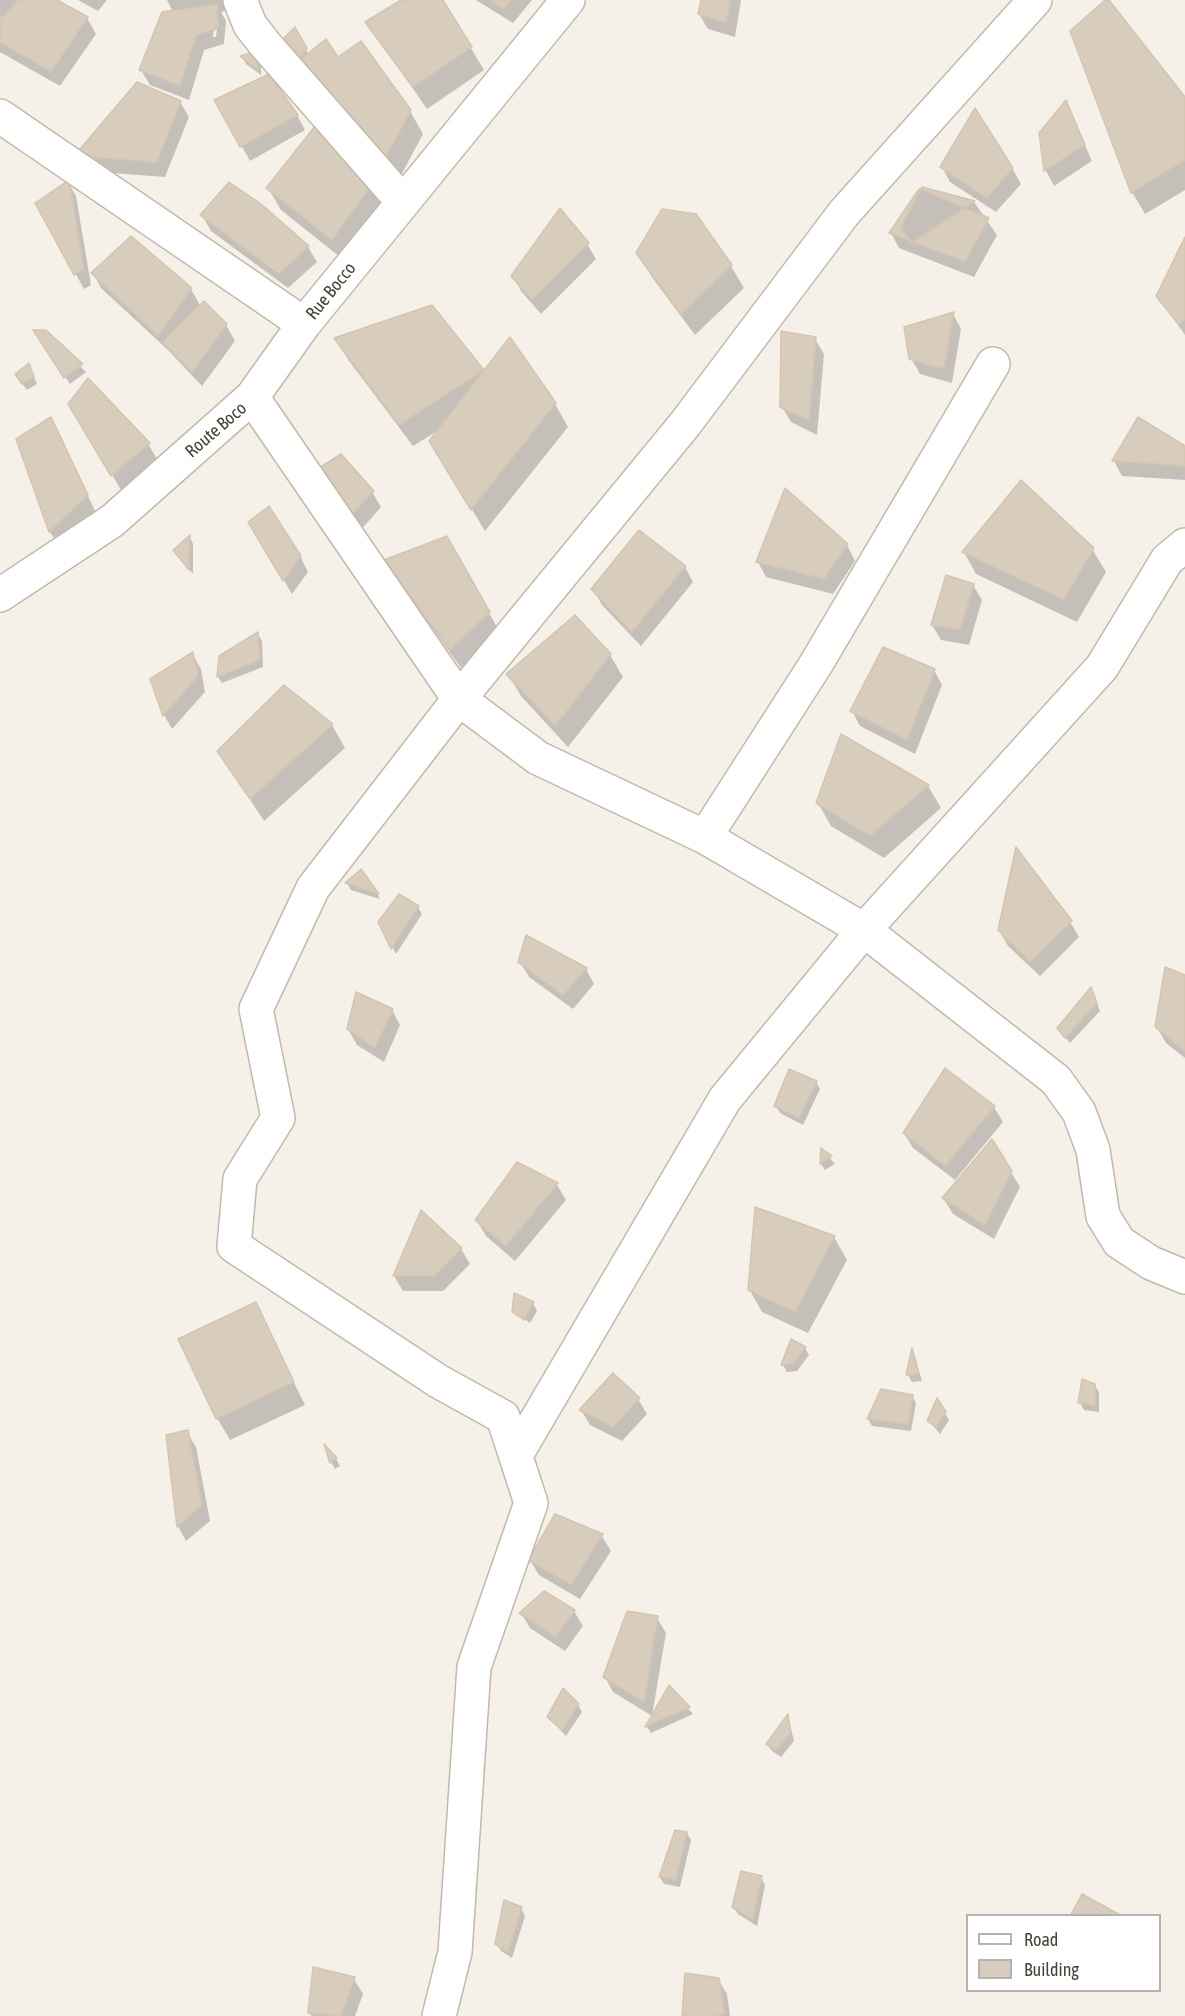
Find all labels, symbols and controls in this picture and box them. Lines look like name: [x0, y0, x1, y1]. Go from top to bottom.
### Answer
street label: Rue Bocco: [301, 258, 361, 324]
street label: Route Boco: [181, 398, 251, 462]
legend: [966, 1914, 1161, 1992]
text: Road: [1024, 1929, 1058, 1950]
text: Building: [1024, 1959, 1079, 1980]

